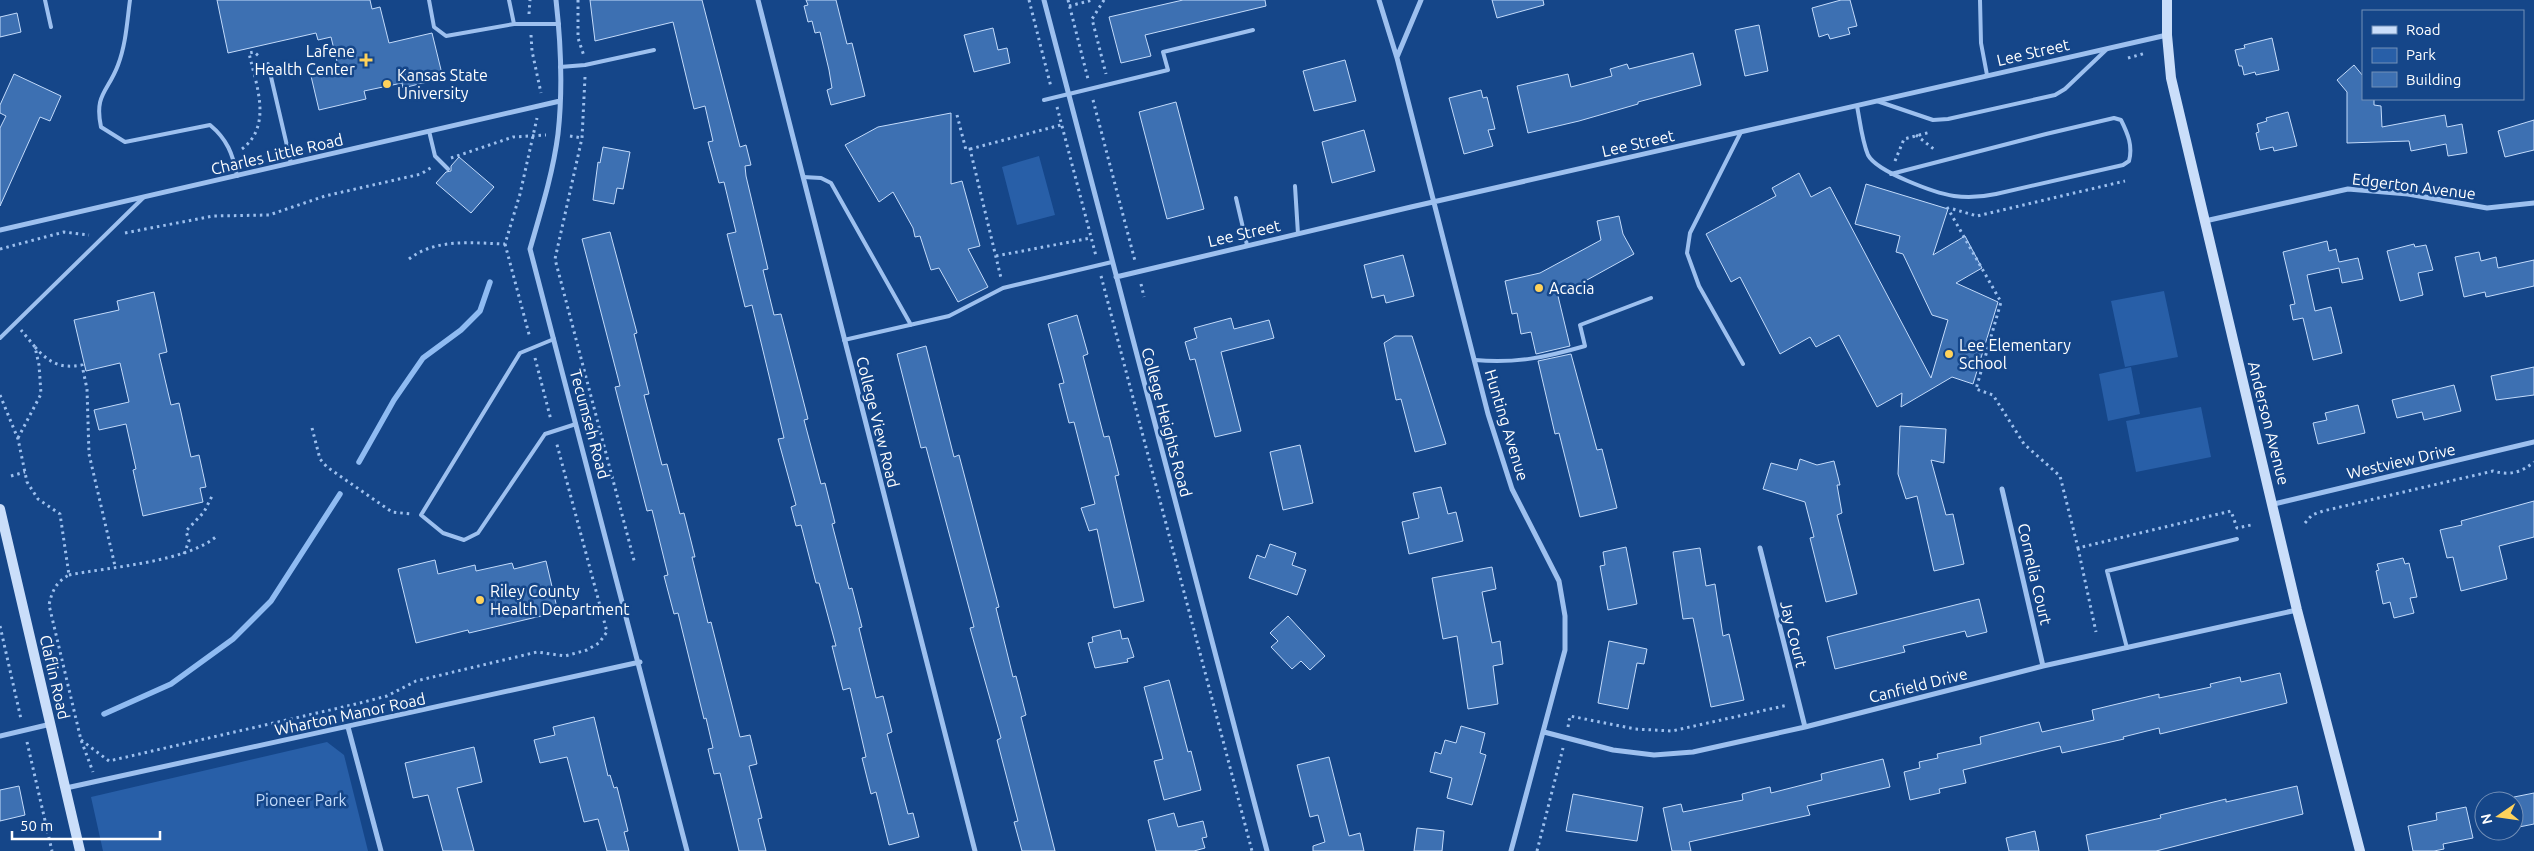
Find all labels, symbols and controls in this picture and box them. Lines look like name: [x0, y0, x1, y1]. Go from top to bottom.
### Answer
legend: [2362, 10, 2524, 100]
text: Road: [2406, 21, 2441, 38]
street label: Lee Street: [1995, 35, 2072, 69]
place label: Lafene Health Center: [255, 42, 355, 78]
text: Park: [2406, 46, 2436, 63]
marker: Lafene Health Center: [359, 53, 373, 67]
place label: Kansas State University: [397, 66, 488, 102]
text: Building: [2406, 71, 2461, 88]
marker: Kansas State University: [381, 78, 393, 90]
street label: Lee Street: [1600, 126, 1677, 160]
street label: Charles Little Road: [209, 130, 345, 178]
street label: Edgerton Avenue: [2351, 169, 2477, 203]
street label: Lee Street: [1206, 216, 1283, 250]
place label: Acacia: [1549, 279, 1595, 297]
marker: Acacia: [1533, 282, 1545, 294]
place label: Lee Elementary School: [1959, 336, 2071, 372]
street label: College Heights Road: [1138, 345, 1196, 499]
marker: Lee Elementary School: [1943, 348, 1955, 360]
street label: College View Road: [853, 355, 903, 489]
street label: Anderson Avenue: [2245, 359, 2293, 487]
street label: Tecumseh Road: [567, 367, 613, 481]
street label: Hunting Avenue: [1482, 367, 1532, 483]
street label: Westview Drive: [2345, 440, 2457, 482]
street label: Cornelia Court: [2015, 521, 2056, 627]
place label: Riley County Health Department: [490, 582, 630, 618]
marker: Riley County Health Department: [474, 594, 486, 606]
street label: Jay Court: [1777, 599, 1811, 670]
street label: Claflin Road: [37, 633, 73, 721]
street label: Canfield Drive: [1867, 664, 1969, 706]
street label: Wharton Manor Road: [273, 689, 427, 739]
park label: Pioneer Park: [255, 791, 347, 809]
north arrow: [2474, 791, 2524, 841]
scale bar: [12, 808, 160, 840]
text: N: [2477, 812, 2495, 826]
text: 50 m: [20, 817, 53, 834]

